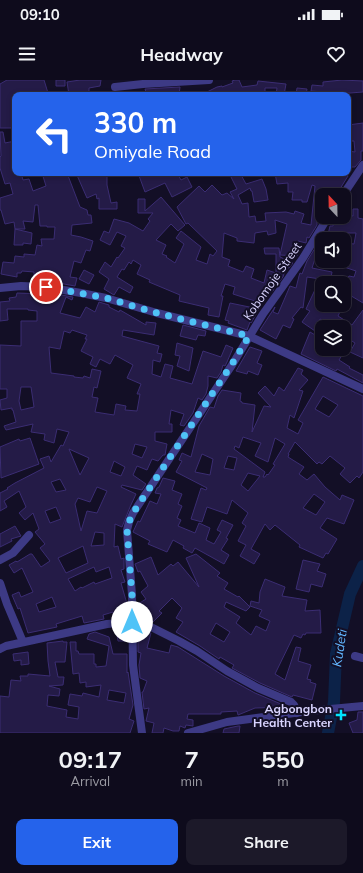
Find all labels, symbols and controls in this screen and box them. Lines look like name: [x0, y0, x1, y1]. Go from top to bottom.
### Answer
text: 09:10: [20, 5, 60, 24]
icon: menu: [16, 43, 38, 65]
text: Headway: [140, 43, 223, 66]
icon: heart: [325, 43, 347, 65]
text: 330 m: [94, 105, 177, 140]
icon: left: [28, 108, 80, 160]
text: Omiyale Road: [94, 140, 211, 163]
north arrow: [315, 188, 351, 224]
map controls: [315, 188, 351, 356]
button: sound: [315, 232, 351, 268]
street label: Kobomoje Street: [240, 239, 304, 323]
pin: [29, 270, 63, 304]
icon: arrive: [35, 276, 57, 298]
button: search: [315, 276, 351, 312]
button: layers: [315, 320, 351, 356]
position arrow: [111, 601, 153, 643]
water label: Kudeti: [328, 627, 350, 668]
place label: Agbongbon Health Center: [253, 701, 332, 730]
marker: Agbongbon Health Center: [335, 709, 347, 721]
text: 09:17: [59, 744, 122, 774]
text: 7: [184, 744, 199, 774]
text: 550: [261, 744, 304, 774]
text: Arrival: [70, 773, 110, 789]
text: min: [181, 773, 203, 789]
text: m: [277, 773, 289, 789]
button: Exit: [16, 819, 178, 865]
button: Share: [186, 819, 347, 865]

